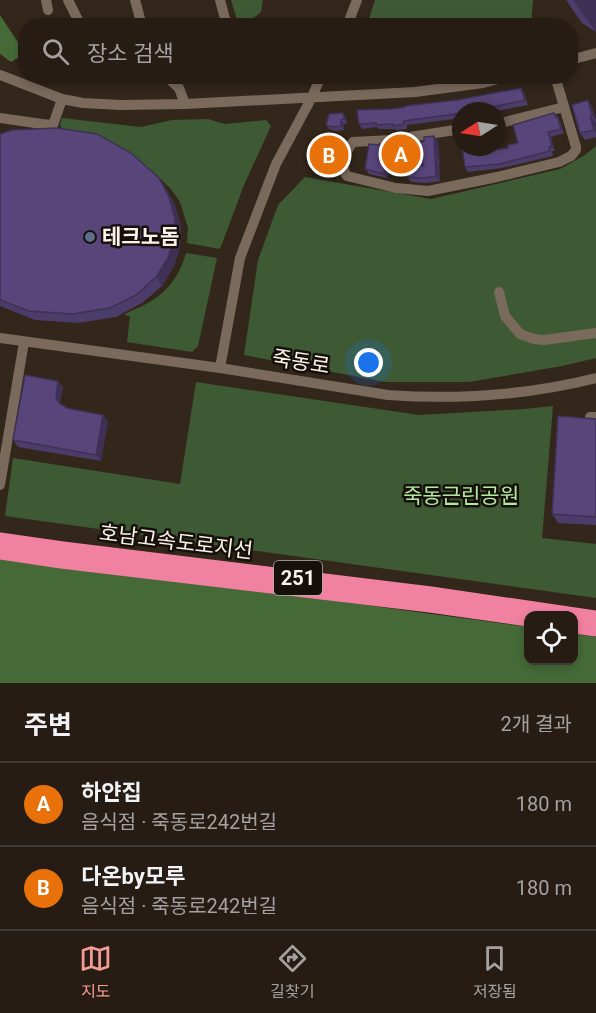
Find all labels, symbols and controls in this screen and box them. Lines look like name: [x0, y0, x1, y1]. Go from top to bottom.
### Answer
search box: [18, 18, 578, 84]
icon: search: [39, 35, 72, 68]
text: 장소 검색: [87, 41, 173, 66]
north arrow: [452, 102, 506, 156]
pin: B: [310, 132, 348, 178]
pin: A: [382, 132, 420, 176]
place label: 테크노돔: [102, 225, 179, 249]
marker: 테크노돔: [83, 230, 97, 244]
street label: 죽동로: [270, 346, 332, 378]
your location: [354, 348, 383, 377]
park label: 죽동근린공원: [403, 484, 519, 508]
street label: 호남고속도로지선: [98, 521, 254, 563]
road number: 251: [274, 561, 322, 595]
map controls: [524, 611, 578, 665]
button: locate: [524, 611, 578, 665]
text: 주변: [24, 710, 72, 740]
text: 2개 결과: [501, 712, 572, 736]
text: 하얀집: [81, 780, 142, 805]
text: A: [37, 792, 50, 816]
text: 180 m: [516, 792, 572, 816]
text: 음식점 · 죽동로242번길: [81, 810, 277, 834]
text: 다온by모루: [81, 864, 185, 889]
text: B: [37, 876, 50, 900]
text: 180 m: [516, 876, 572, 900]
text: 음식점 · 죽동로242번길: [81, 894, 277, 918]
tab: 지도: [79, 942, 112, 1002]
tab: 길찾기: [270, 942, 315, 1002]
tab: 저장됨: [473, 942, 517, 1002]

